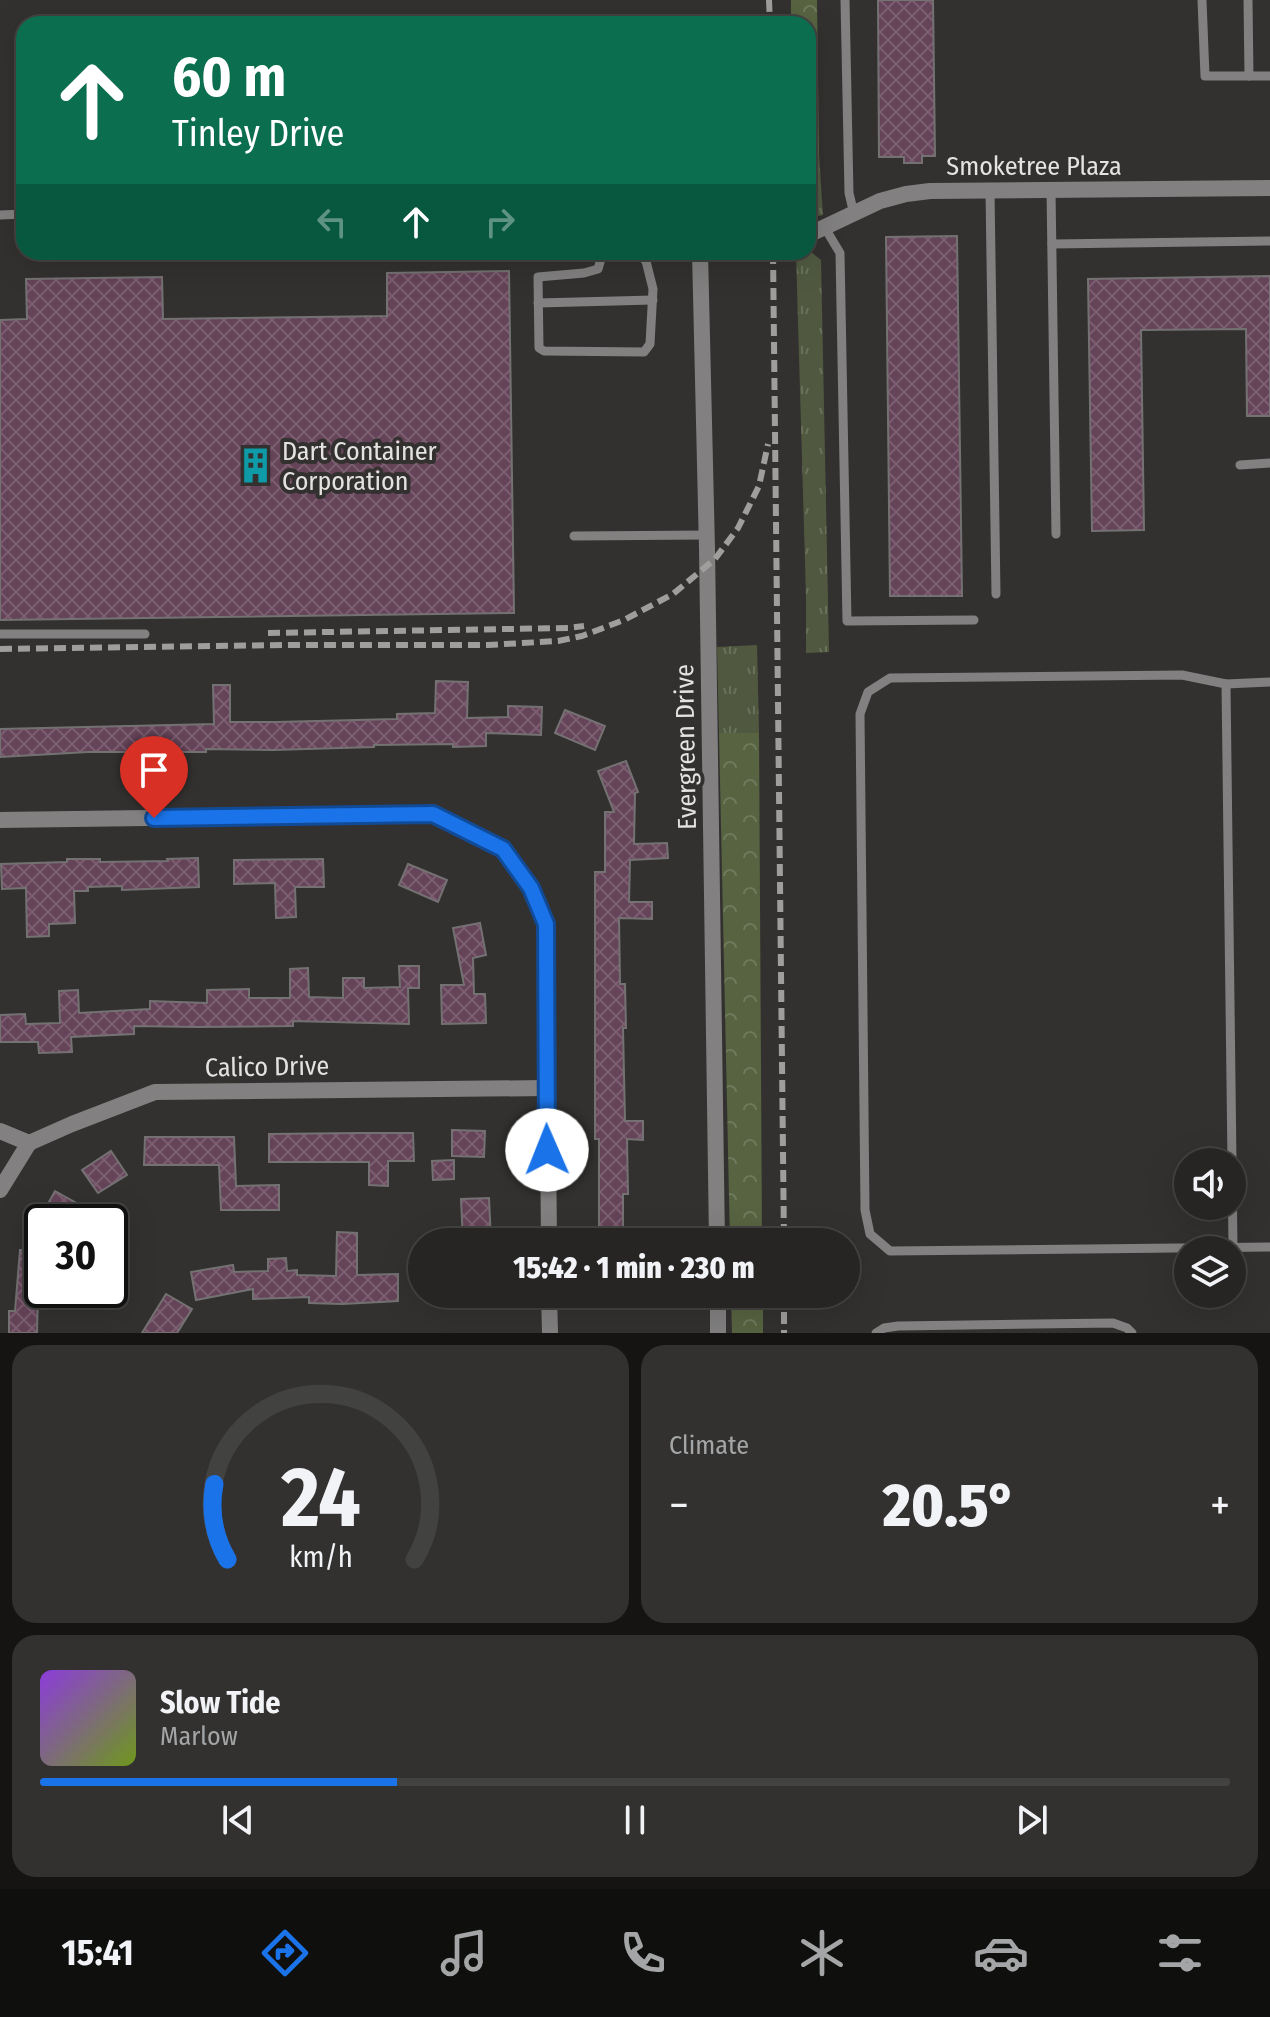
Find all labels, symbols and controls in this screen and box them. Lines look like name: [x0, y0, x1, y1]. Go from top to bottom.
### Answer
text: 60 m: [172, 44, 286, 111]
icon: ahead: [40, 48, 144, 152]
text: Tinley Drive: [172, 112, 344, 156]
street label: Smoketree Plaza: [946, 151, 1122, 182]
icon: left: [310, 200, 354, 244]
icon: ahead: [394, 200, 438, 244]
icon: right: [478, 200, 522, 244]
place label: Dart Container Corporation: [282, 436, 437, 497]
building icon: Dart Container Corporation: [237, 447, 275, 485]
street label: Evergreen Drive: [669, 664, 703, 830]
pin: [120, 736, 188, 818]
icon: arrive: [132, 748, 176, 792]
street label: Calico Drive: [205, 1050, 329, 1084]
position arrow: [505, 1108, 589, 1192]
map controls: [1174, 1148, 1246, 1308]
button: sound: [1174, 1148, 1246, 1220]
speed limit sign: 30: [24, 1204, 128, 1308]
button: layers: [1174, 1236, 1246, 1308]
text: 15:42 · 1 min · 230 m: [513, 1250, 755, 1286]
text: Climate: [669, 1430, 749, 1461]
text: 24: [280, 1448, 360, 1548]
text: 20.5°: [883, 1470, 1016, 1542]
text: −: [669, 1479, 689, 1532]
text: +: [1210, 1479, 1230, 1532]
text: km/h: [289, 1540, 352, 1575]
text: Slow Tide: [160, 1685, 281, 1721]
text: Marlow: [160, 1721, 238, 1752]
icon: previous: [216, 1798, 260, 1842]
icon: pause: [613, 1798, 657, 1842]
icon: next: [1010, 1798, 1054, 1842]
icon: directions: [257, 1925, 313, 1981]
icon: music: [436, 1925, 492, 1981]
icon: phone: [615, 1925, 671, 1981]
icon: climate: [794, 1925, 850, 1981]
icon: car: [973, 1925, 1029, 1981]
icon: filters: [1152, 1925, 1208, 1981]
text: 15:41: [62, 1931, 134, 1975]

